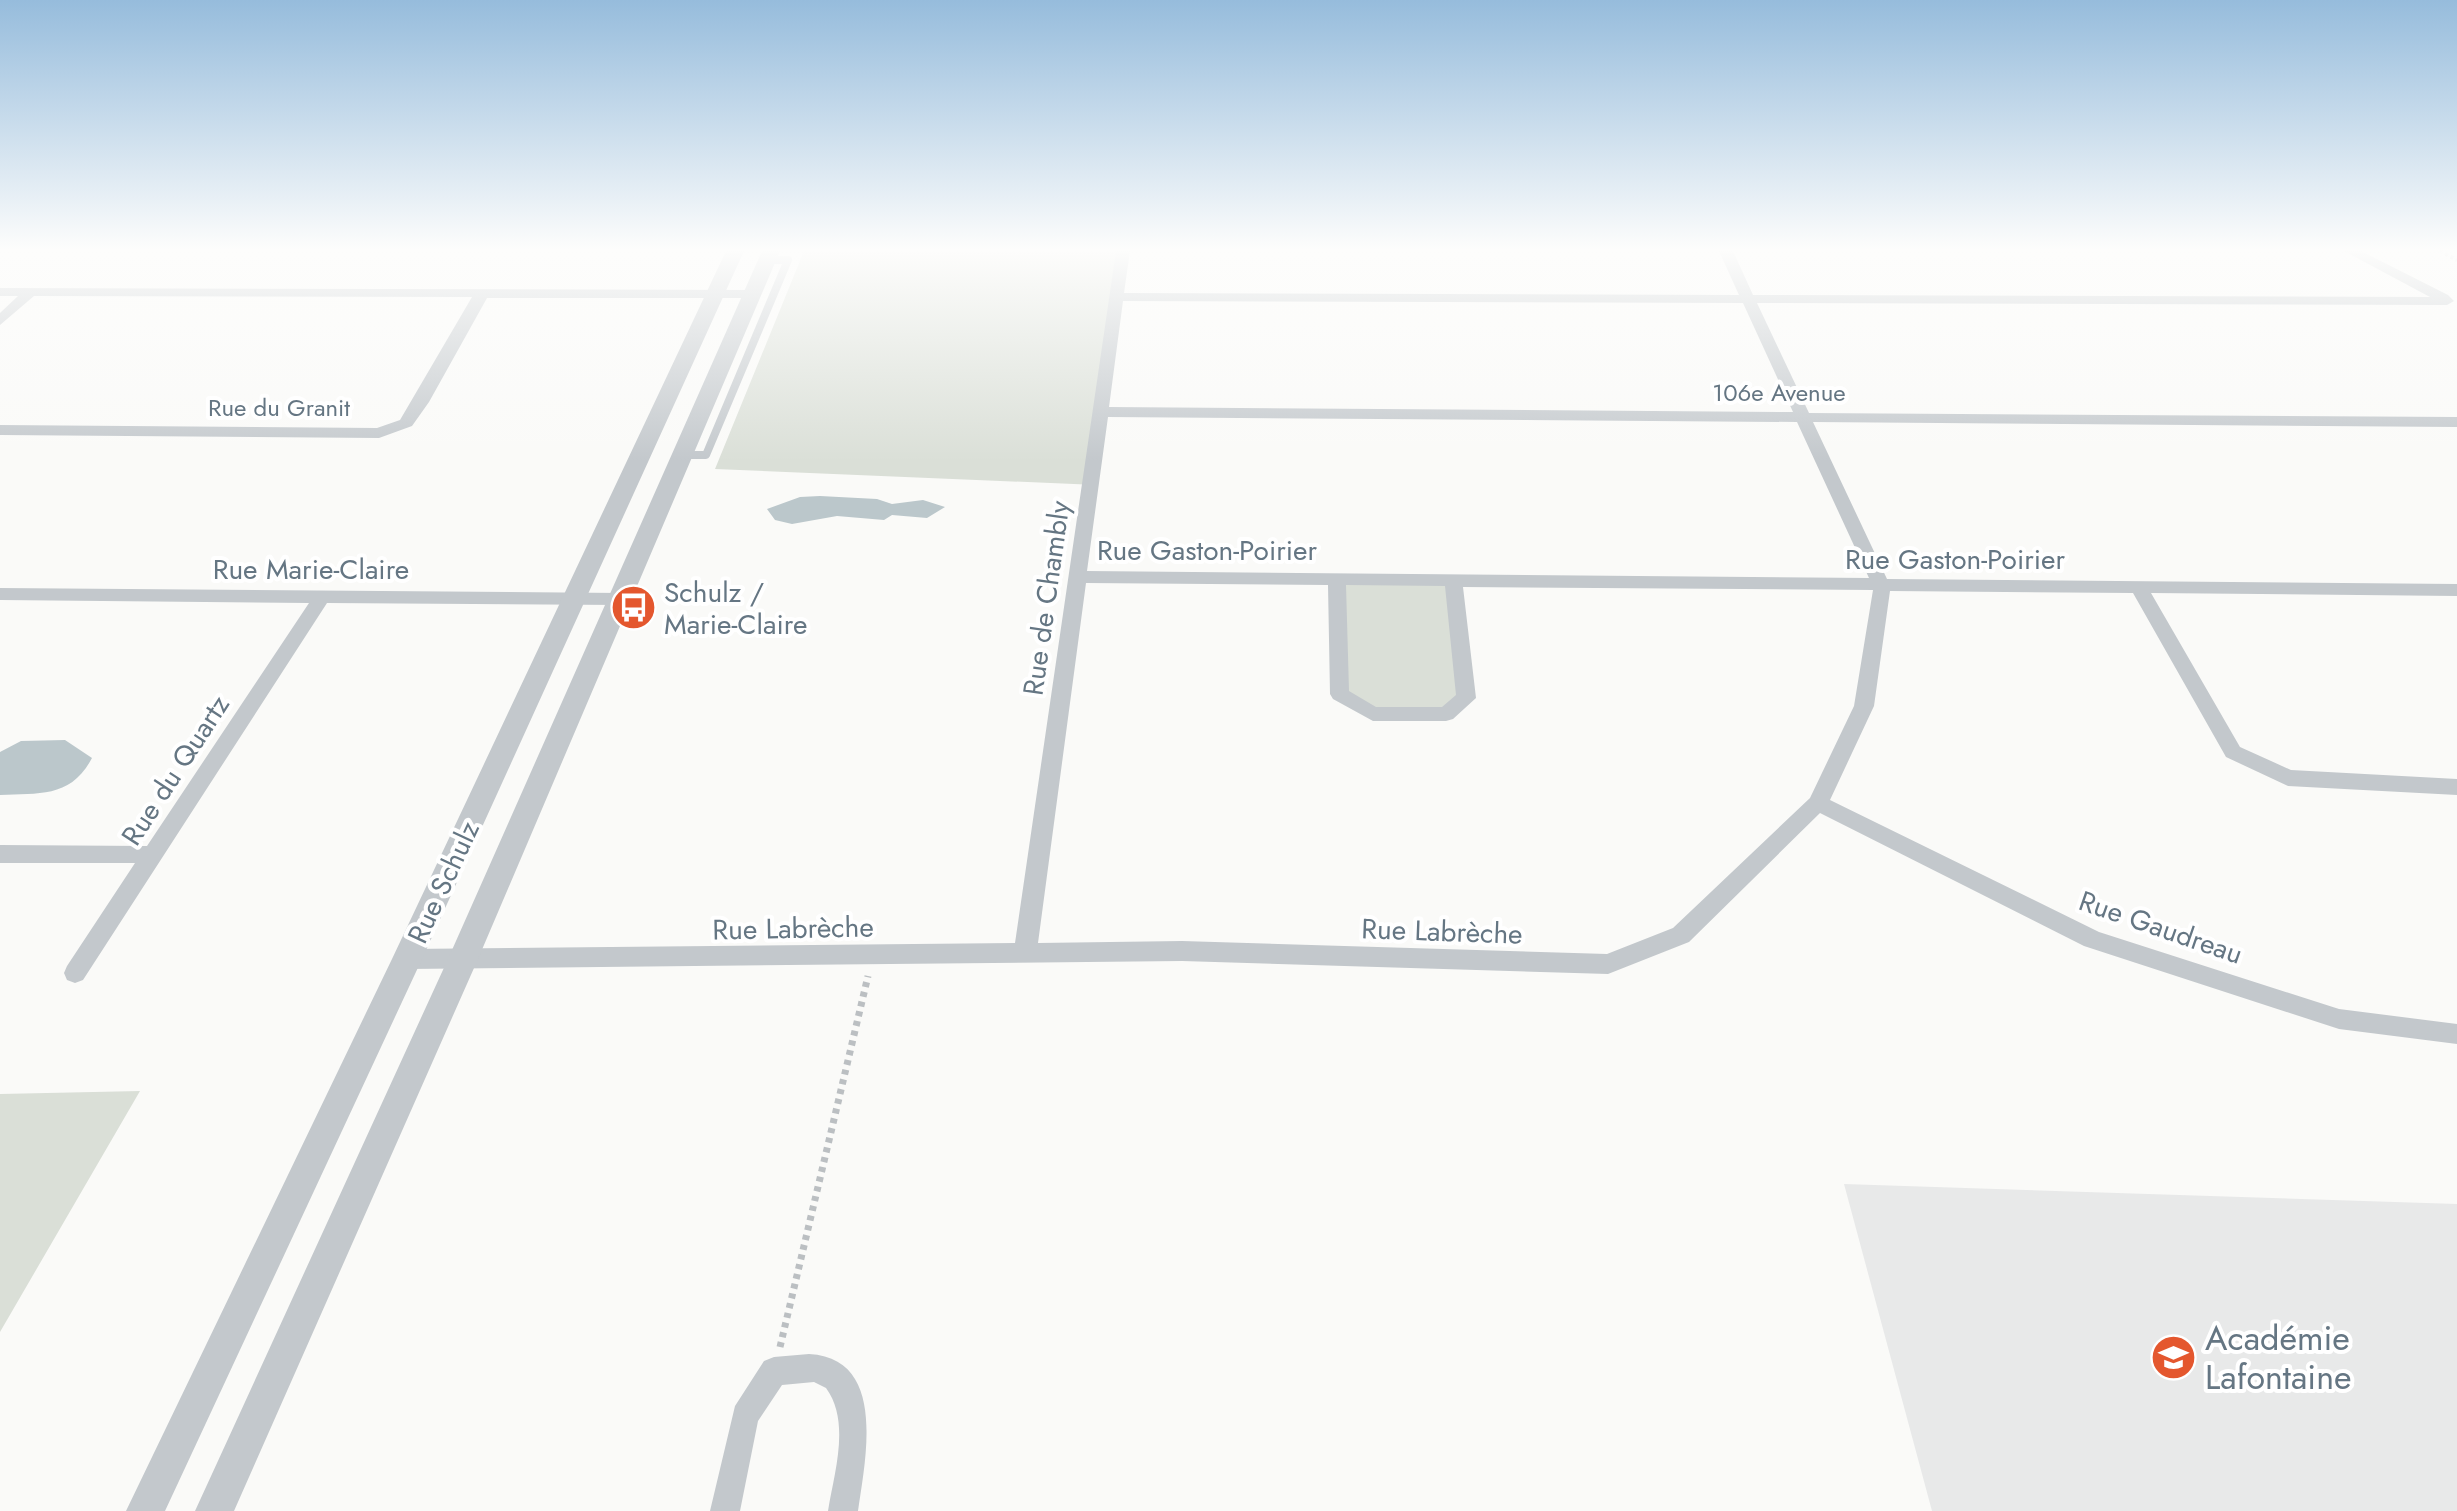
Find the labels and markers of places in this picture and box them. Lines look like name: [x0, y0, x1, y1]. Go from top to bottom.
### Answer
place label: Schulz / Marie-Claire: [664, 572, 807, 645]
bus stop icon: Schulz / Marie-Claire: [609, 584, 657, 632]
place label: Académie Lafontaine: [2205, 1314, 2352, 1402]
school or university icon: Académie Lafontaine: [2150, 1334, 2198, 1382]

